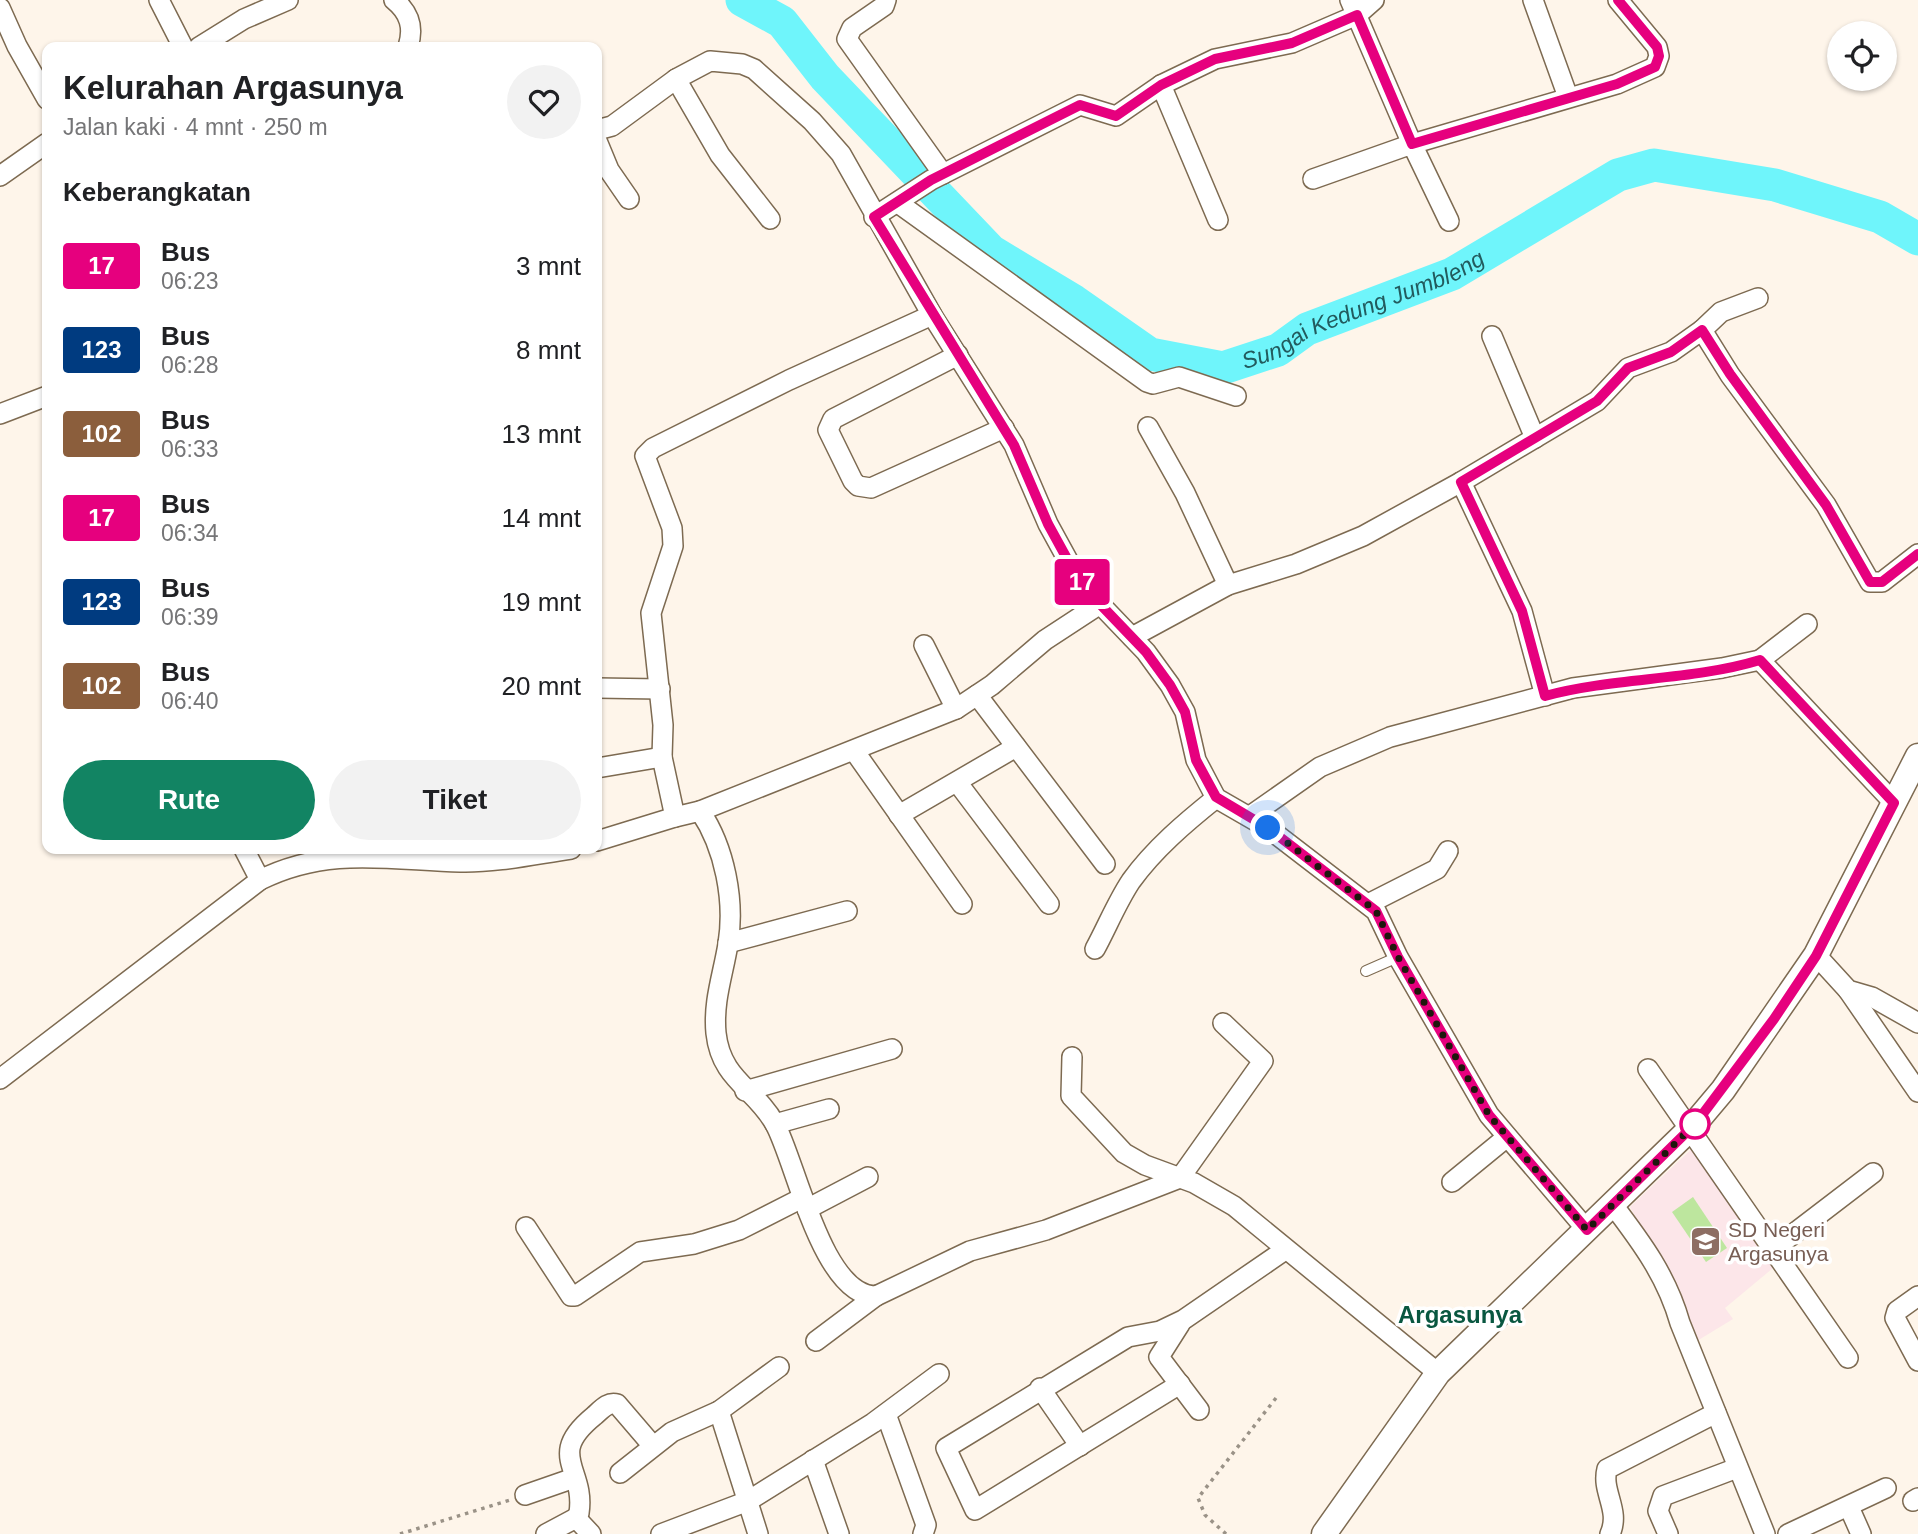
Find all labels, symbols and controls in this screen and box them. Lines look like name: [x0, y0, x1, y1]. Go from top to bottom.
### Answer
map controls: [1827, 21, 1897, 91]
button: locate: [1827, 21, 1897, 91]
button: heart: [507, 65, 581, 139]
text: Kelurahan Argasunya: [63, 69, 403, 106]
text: Jalan kaki · 4 mnt · 250 m: [63, 114, 328, 140]
text: Keberangkatan: [63, 177, 251, 207]
text: Bus: [161, 237, 210, 267]
water label: Sungai Kedung Jumbleng: [1238, 245, 1489, 374]
text: 3 mnt: [516, 251, 581, 281]
text: 17: [88, 252, 115, 279]
text: 06:23: [161, 268, 219, 294]
text: Bus: [161, 321, 210, 351]
text: 8 mnt: [516, 335, 581, 365]
text: 123: [81, 336, 122, 363]
text: 06:28: [161, 352, 219, 378]
text: Bus: [161, 405, 210, 435]
text: 13 mnt: [502, 419, 581, 449]
text: 102: [81, 420, 122, 447]
text: 06:33: [161, 436, 219, 462]
text: Bus: [161, 489, 210, 519]
text: 14 mnt: [502, 503, 581, 533]
text: 17: [88, 504, 115, 531]
text: 06:34: [161, 520, 219, 546]
line badge: 17: [1050, 559, 1114, 605]
text: 17: [1069, 568, 1095, 595]
text: Bus: [161, 573, 210, 603]
text: 19 mnt: [502, 587, 581, 617]
text: 123: [81, 588, 122, 615]
text: 06:39: [161, 604, 219, 630]
text: Bus: [161, 657, 210, 687]
text: 20 mnt: [502, 671, 581, 701]
text: 102: [81, 672, 122, 699]
text: 06:40: [161, 688, 219, 714]
button: Rute: [63, 760, 315, 840]
button: Tiket: [329, 760, 581, 840]
your location: [1250, 810, 1285, 845]
unlabelled marker: [1680, 1109, 1710, 1139]
place label: SD Negeri Argasunya: [1728, 1218, 1829, 1265]
school or university icon: SD Negeri Argasunya: [1688, 1224, 1722, 1258]
district label: Argasunya: [1398, 1301, 1523, 1328]

